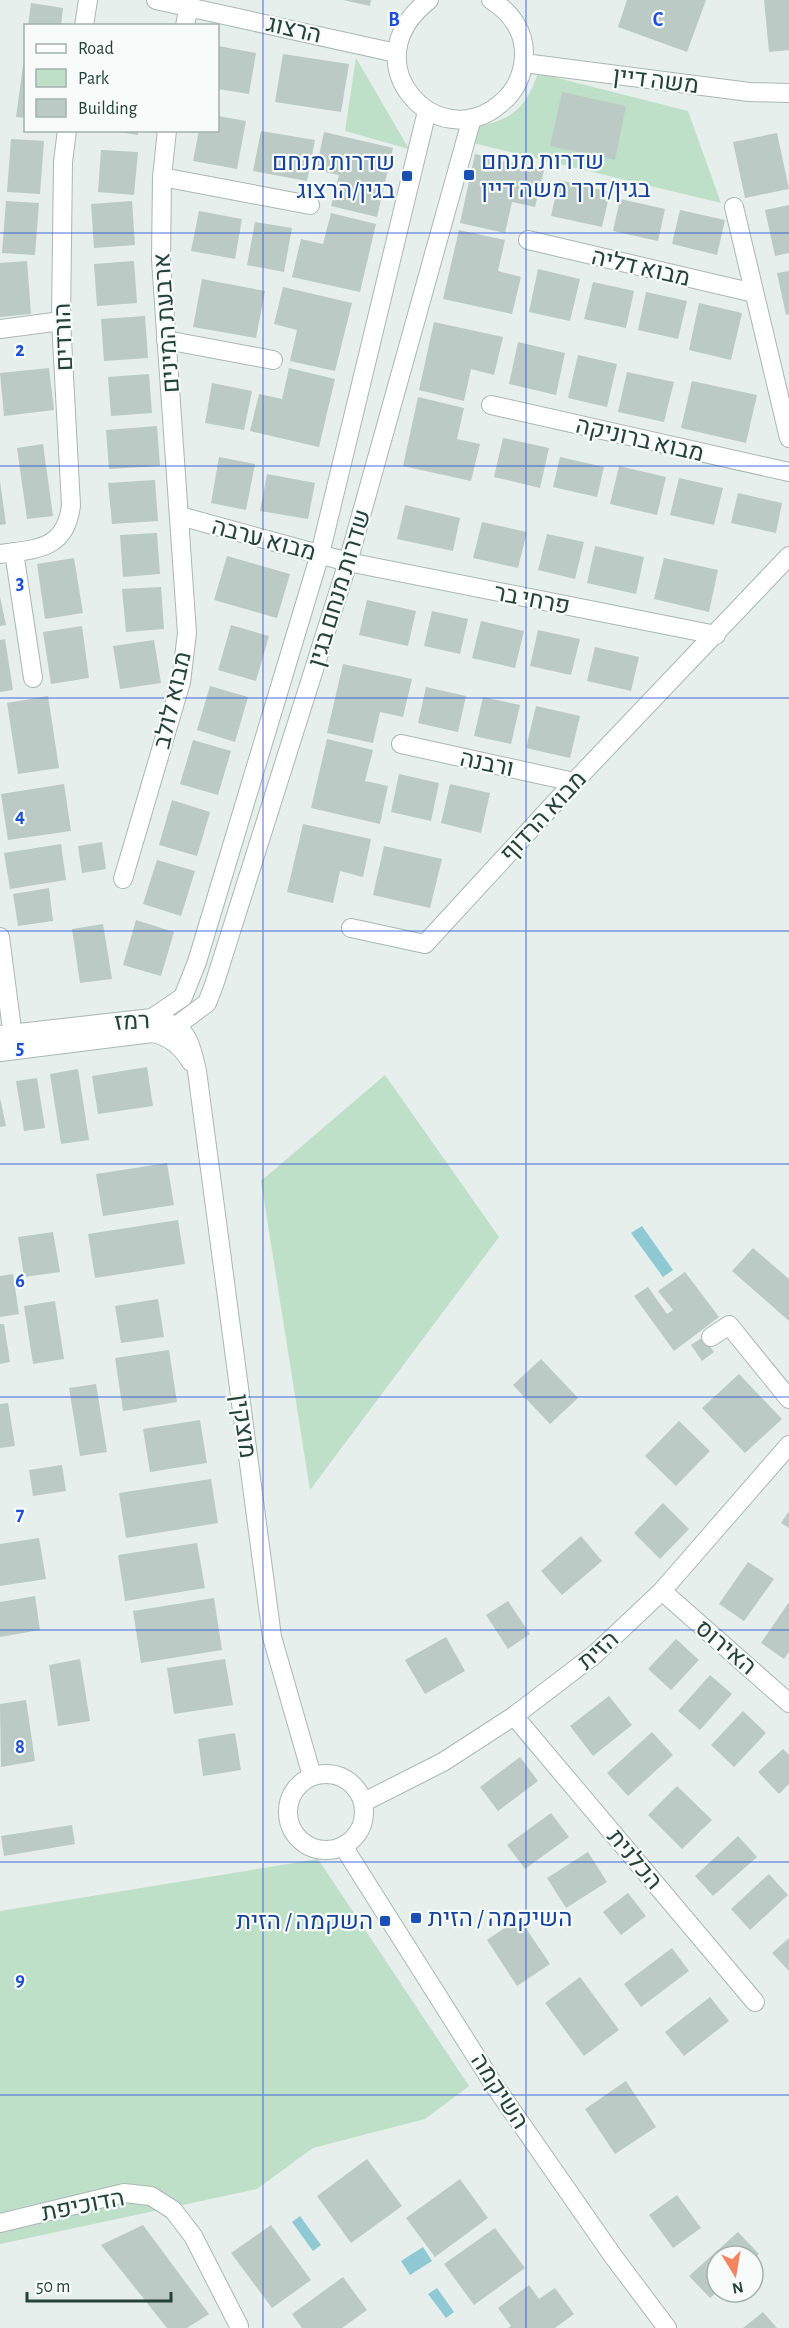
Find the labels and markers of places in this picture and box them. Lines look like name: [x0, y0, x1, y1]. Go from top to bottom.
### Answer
place label: שדרות מנחם בגין/דרך משה דיין: [481, 150, 651, 202]
place label: שדרות מנחם בגין/הרצוג: [272, 151, 395, 203]
marker: שדרות מנחם בגין/דרך משה דיין: [462, 168, 476, 182]
marker: שדרות מנחם בגין/הרצוג: [400, 169, 414, 183]
place label: השיקמה / הזית: [428, 1907, 572, 1931]
place label: השקמה / הזית: [236, 1910, 373, 1934]
marker: השיקמה / הזית: [409, 1911, 423, 1925]
marker: השקמה / הזית: [378, 1914, 392, 1928]

